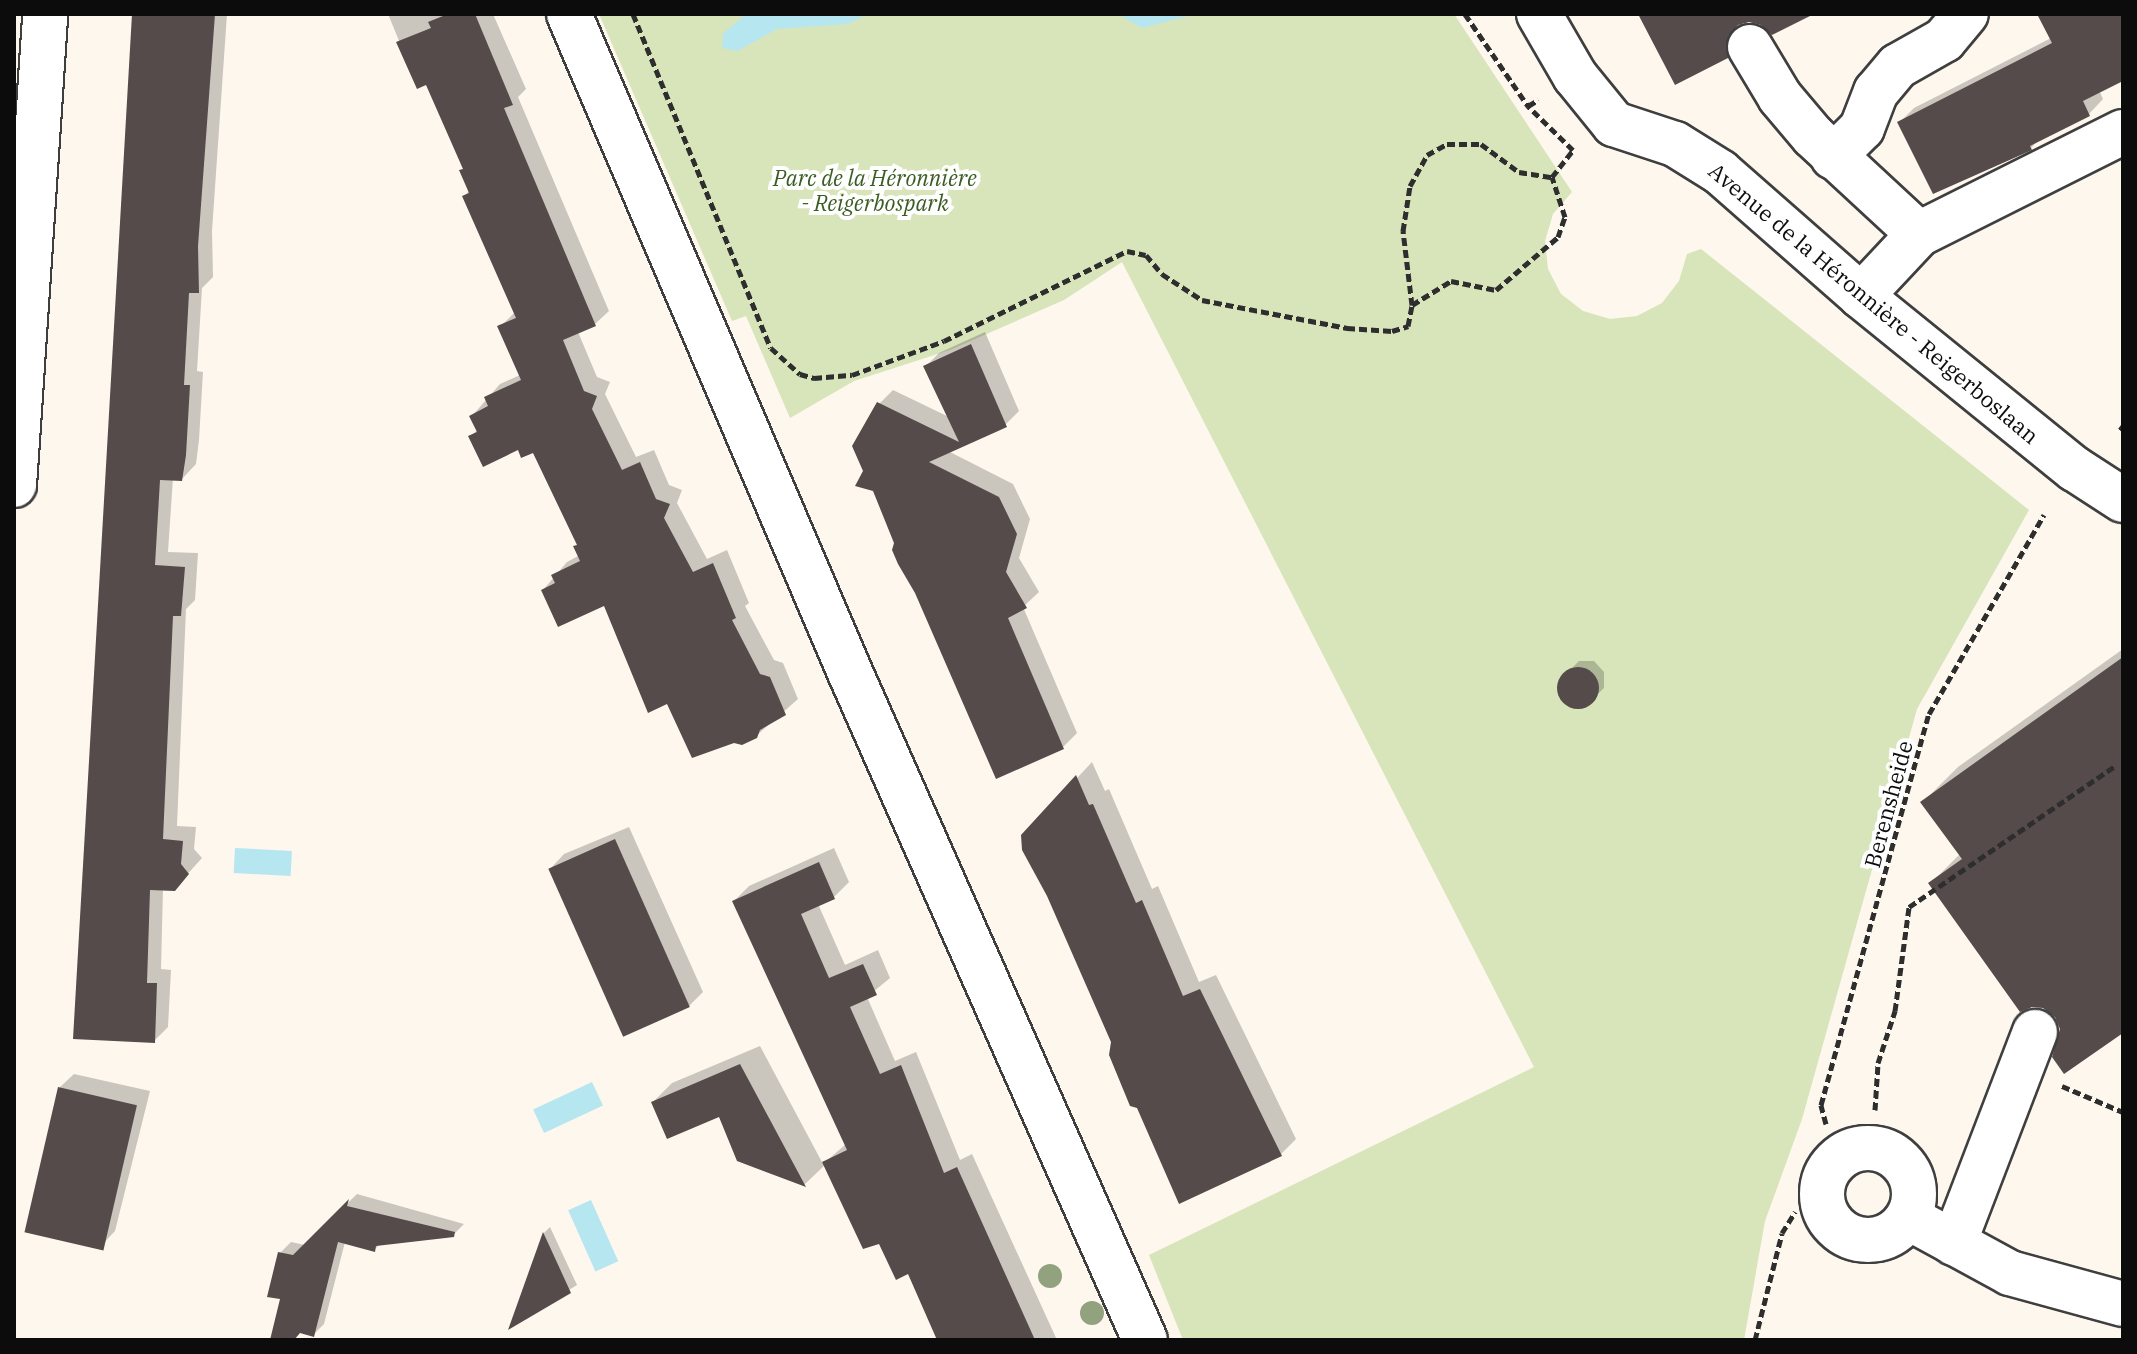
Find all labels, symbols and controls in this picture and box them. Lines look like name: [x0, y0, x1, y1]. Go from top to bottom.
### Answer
street label: Avenue de la Héronnière - Reigerboslaan: [1704, 157, 2044, 449]
park label: Parc de la Héronnière - Reigerbospark: [773, 164, 977, 216]
street label: Berensheide: [1858, 738, 1918, 870]

